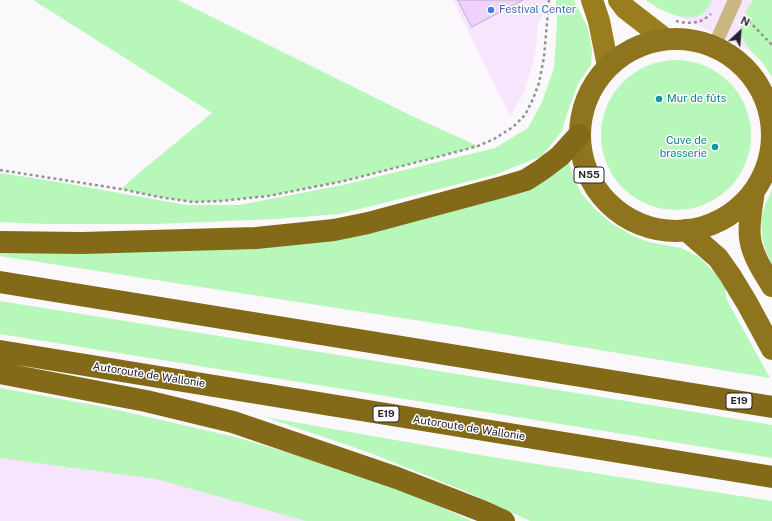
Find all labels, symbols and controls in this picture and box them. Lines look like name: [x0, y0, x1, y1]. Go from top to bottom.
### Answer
place label: Festival Center: [499, 3, 576, 17]
marker: Festival Center: [486, 5, 496, 15]
north arrow: [720, 12, 760, 52]
text: N: [739, 14, 752, 28]
place label: Mur de fûts: [667, 92, 726, 106]
marker: Mur de fûts: [654, 94, 664, 104]
place label: Cuve de brasserie: [660, 134, 707, 160]
marker: Cuve de brasserie: [710, 142, 720, 152]
road number: N55: [574, 167, 604, 183]
street label: Autoroute de Wallonie: [92, 360, 206, 390]
road number: E19: [726, 393, 752, 409]
road number: E19: [373, 406, 399, 422]
street label: Autoroute de Wallonie: [412, 413, 526, 443]

